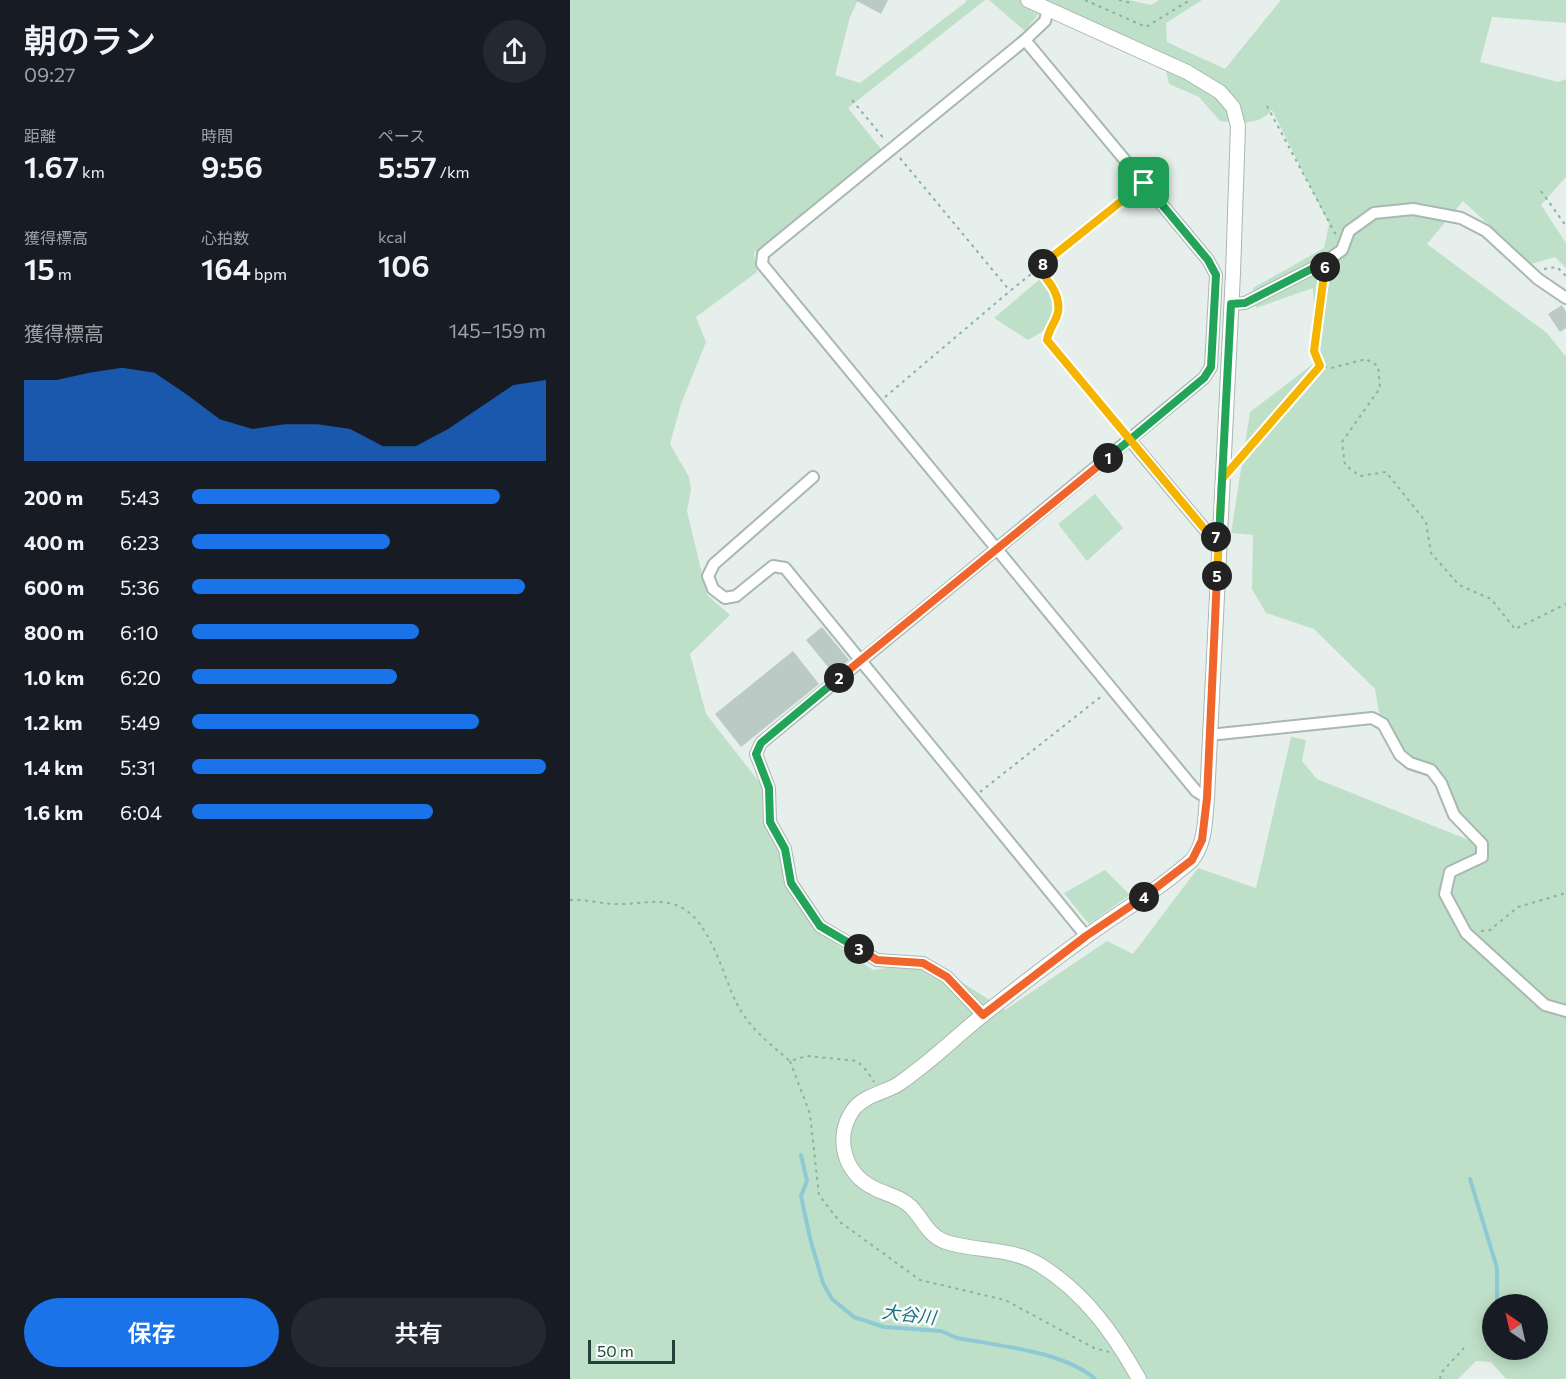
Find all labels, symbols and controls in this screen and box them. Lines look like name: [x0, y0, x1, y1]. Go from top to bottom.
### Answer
text: 朝のラン: [24, 19, 156, 60]
button: share: [483, 20, 546, 83]
text: 09:27: [24, 62, 76, 86]
text: 距離: [24, 126, 56, 145]
text: 時間: [201, 126, 233, 145]
text: ペース: [378, 126, 425, 145]
text: 1.67: [24, 147, 79, 184]
text: 9:56: [201, 147, 263, 184]
text: 5:57: [378, 147, 437, 184]
pin: [1118, 157, 1169, 208]
text: km: [79, 162, 105, 181]
text: /km: [437, 162, 470, 181]
icon: arrive: [1127, 166, 1160, 199]
text: kcal: [378, 227, 407, 246]
text: 獲得標高: [24, 228, 88, 247]
text: 心拍数: [201, 228, 249, 247]
text: 106: [378, 246, 430, 283]
text: 15: [24, 249, 55, 286]
text: 164: [201, 249, 251, 286]
pin: 8: [1028, 249, 1058, 279]
pin: 6: [1310, 252, 1340, 282]
text: 8: [1038, 254, 1048, 273]
text: 6: [1320, 257, 1330, 276]
text: m: [55, 264, 72, 283]
text: bpm: [251, 264, 287, 283]
text: 145–159 m: [449, 318, 546, 342]
text: 獲得標高: [24, 321, 104, 345]
pin: 1: [1093, 443, 1123, 473]
text: 1: [1104, 448, 1112, 467]
text: 200 m: [24, 485, 83, 509]
text: 5:43: [120, 485, 160, 509]
pin: 7: [1201, 522, 1231, 552]
text: 7: [1212, 527, 1220, 546]
text: 400 m: [24, 530, 84, 554]
text: 6:23: [120, 530, 159, 554]
pin: 5: [1202, 561, 1232, 591]
text: 5: [1212, 566, 1222, 585]
text: 600 m: [24, 575, 84, 599]
text: 5:36: [120, 575, 160, 599]
text: 800 m: [24, 620, 84, 644]
text: 6:10: [120, 620, 158, 644]
pin: 2: [824, 663, 854, 693]
text: 1.0 km: [24, 665, 84, 689]
text: 6:20: [120, 665, 161, 689]
text: 2: [834, 668, 844, 687]
text: 1.2 km: [24, 710, 82, 734]
text: 5:49: [120, 710, 160, 734]
text: 1.4 km: [24, 755, 83, 779]
text: 5:31: [120, 755, 156, 779]
text: 1.6 km: [24, 800, 83, 824]
text: 6:04: [120, 800, 162, 824]
pin: 4: [1129, 882, 1159, 912]
text: 4: [1139, 887, 1149, 906]
pin: 3: [844, 934, 874, 964]
text: 3: [854, 939, 864, 958]
north arrow: [1482, 1294, 1548, 1360]
map controls: [1482, 1294, 1548, 1360]
button: 保存: [24, 1298, 279, 1367]
button: 共有: [291, 1298, 546, 1367]
water label: 大谷川: [881, 1300, 939, 1328]
scale bar: [588, 1337, 675, 1364]
text: 50 m: [597, 1341, 634, 1360]

